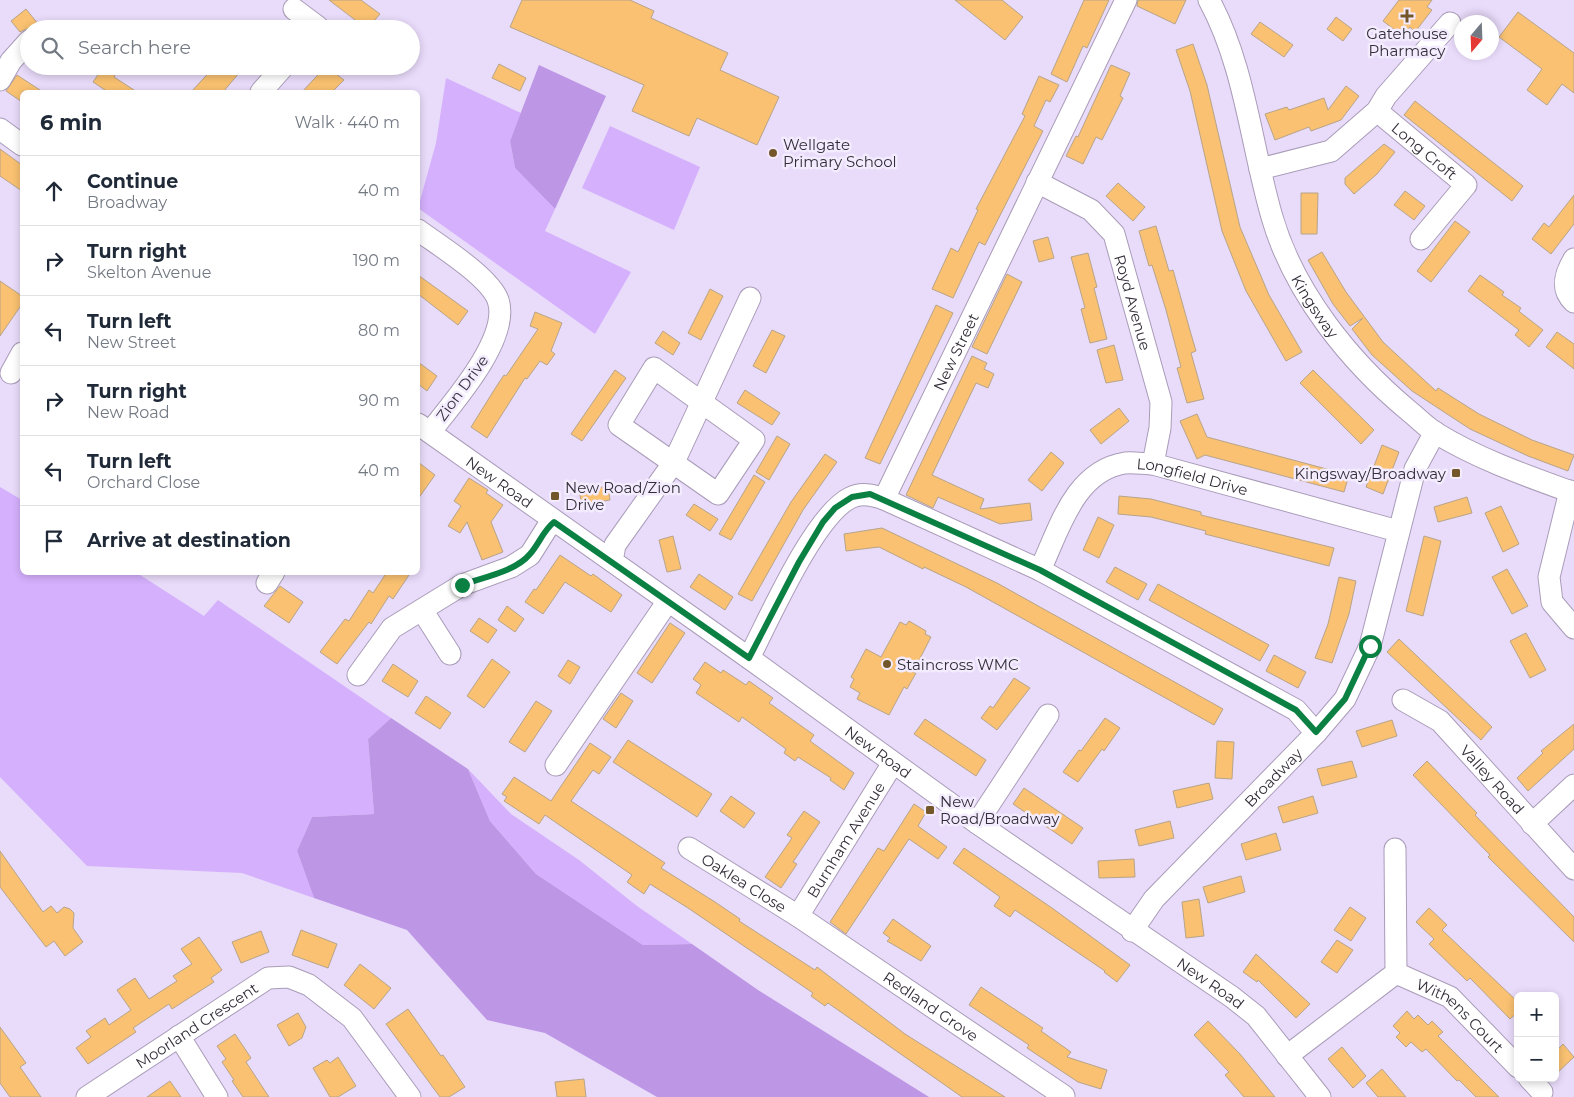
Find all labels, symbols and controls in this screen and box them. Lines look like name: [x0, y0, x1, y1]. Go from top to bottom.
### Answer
marker: Gatehouse Pharmacy: [1401, 10, 1413, 22]
north arrow: [1454, 15, 1499, 60]
search box: [20, 20, 420, 75]
place label: Gatehouse Pharmacy: [1366, 24, 1448, 60]
icon: search: [38, 34, 66, 62]
text: Search here: [78, 36, 191, 59]
text: 6 min: [40, 110, 102, 135]
text: Walk · 440 m: [294, 113, 400, 132]
street label: Long Croft: [1388, 118, 1461, 183]
place label: Wellgate Primary School: [783, 135, 897, 171]
marker: Wellgate Primary School: [767, 147, 779, 159]
text: Continue: [87, 170, 178, 193]
icon: ahead: [40, 177, 68, 205]
text: 40 m: [358, 181, 400, 200]
text: Broadway: [87, 193, 167, 212]
text: Turn right: [87, 240, 187, 263]
icon: right: [40, 247, 68, 275]
text: 190 m: [353, 251, 400, 270]
street label: Royd Avenue: [1111, 252, 1156, 352]
text: Skelton Avenue: [87, 263, 212, 282]
street label: Kingsway: [1288, 271, 1343, 342]
text: Turn left: [87, 310, 172, 333]
street label: New Street: [929, 310, 982, 393]
icon: left: [40, 317, 68, 345]
text: 80 m: [358, 321, 400, 340]
text: New Street: [87, 333, 176, 352]
street label: Zion Drive: [432, 351, 492, 425]
text: Turn right: [87, 380, 187, 403]
icon: right: [40, 387, 68, 415]
text: 90 m: [358, 391, 400, 410]
text: New Road: [87, 403, 170, 422]
text: Turn left: [87, 450, 172, 473]
street label: New Road: [463, 452, 537, 512]
street label: Longfield Drive: [1136, 453, 1250, 499]
icon: left: [40, 457, 68, 485]
text: 40 m: [358, 461, 400, 480]
place label: Kingsway/Broadway: [1294, 464, 1447, 483]
marker: Kingsway/Broadway: [1450, 467, 1462, 479]
text: Orchard Close: [87, 473, 200, 492]
place label: New Road/Zion Drive: [565, 478, 681, 514]
marker: New Road/Zion Drive: [549, 490, 561, 502]
icon: arrive: [40, 527, 68, 555]
text: Arrive at destination: [87, 529, 291, 552]
route end: [451, 574, 474, 597]
route start: [1359, 635, 1382, 658]
place label: Staincross WMC: [897, 655, 1019, 674]
marker: Staincross WMC: [881, 658, 893, 670]
street label: New Road: [841, 721, 915, 782]
street label: Valley Road: [1456, 741, 1529, 818]
street label: Broadway: [1240, 743, 1306, 811]
street label: Burnham Avenue: [802, 778, 889, 901]
place label: New Road/Broadway: [940, 792, 1060, 828]
marker: New Road/Broadway: [924, 804, 936, 816]
street label: Oaklea Close: [698, 849, 790, 916]
street label: New Road: [1174, 953, 1248, 1013]
street label: Redland Grove: [880, 967, 982, 1045]
street label: Withens Court: [1414, 974, 1508, 1056]
street label: Moorland Crescent: [132, 978, 261, 1072]
map controls: [1514, 992, 1559, 1082]
button: +: [1514, 992, 1559, 1037]
button: −: [1514, 1037, 1559, 1082]

